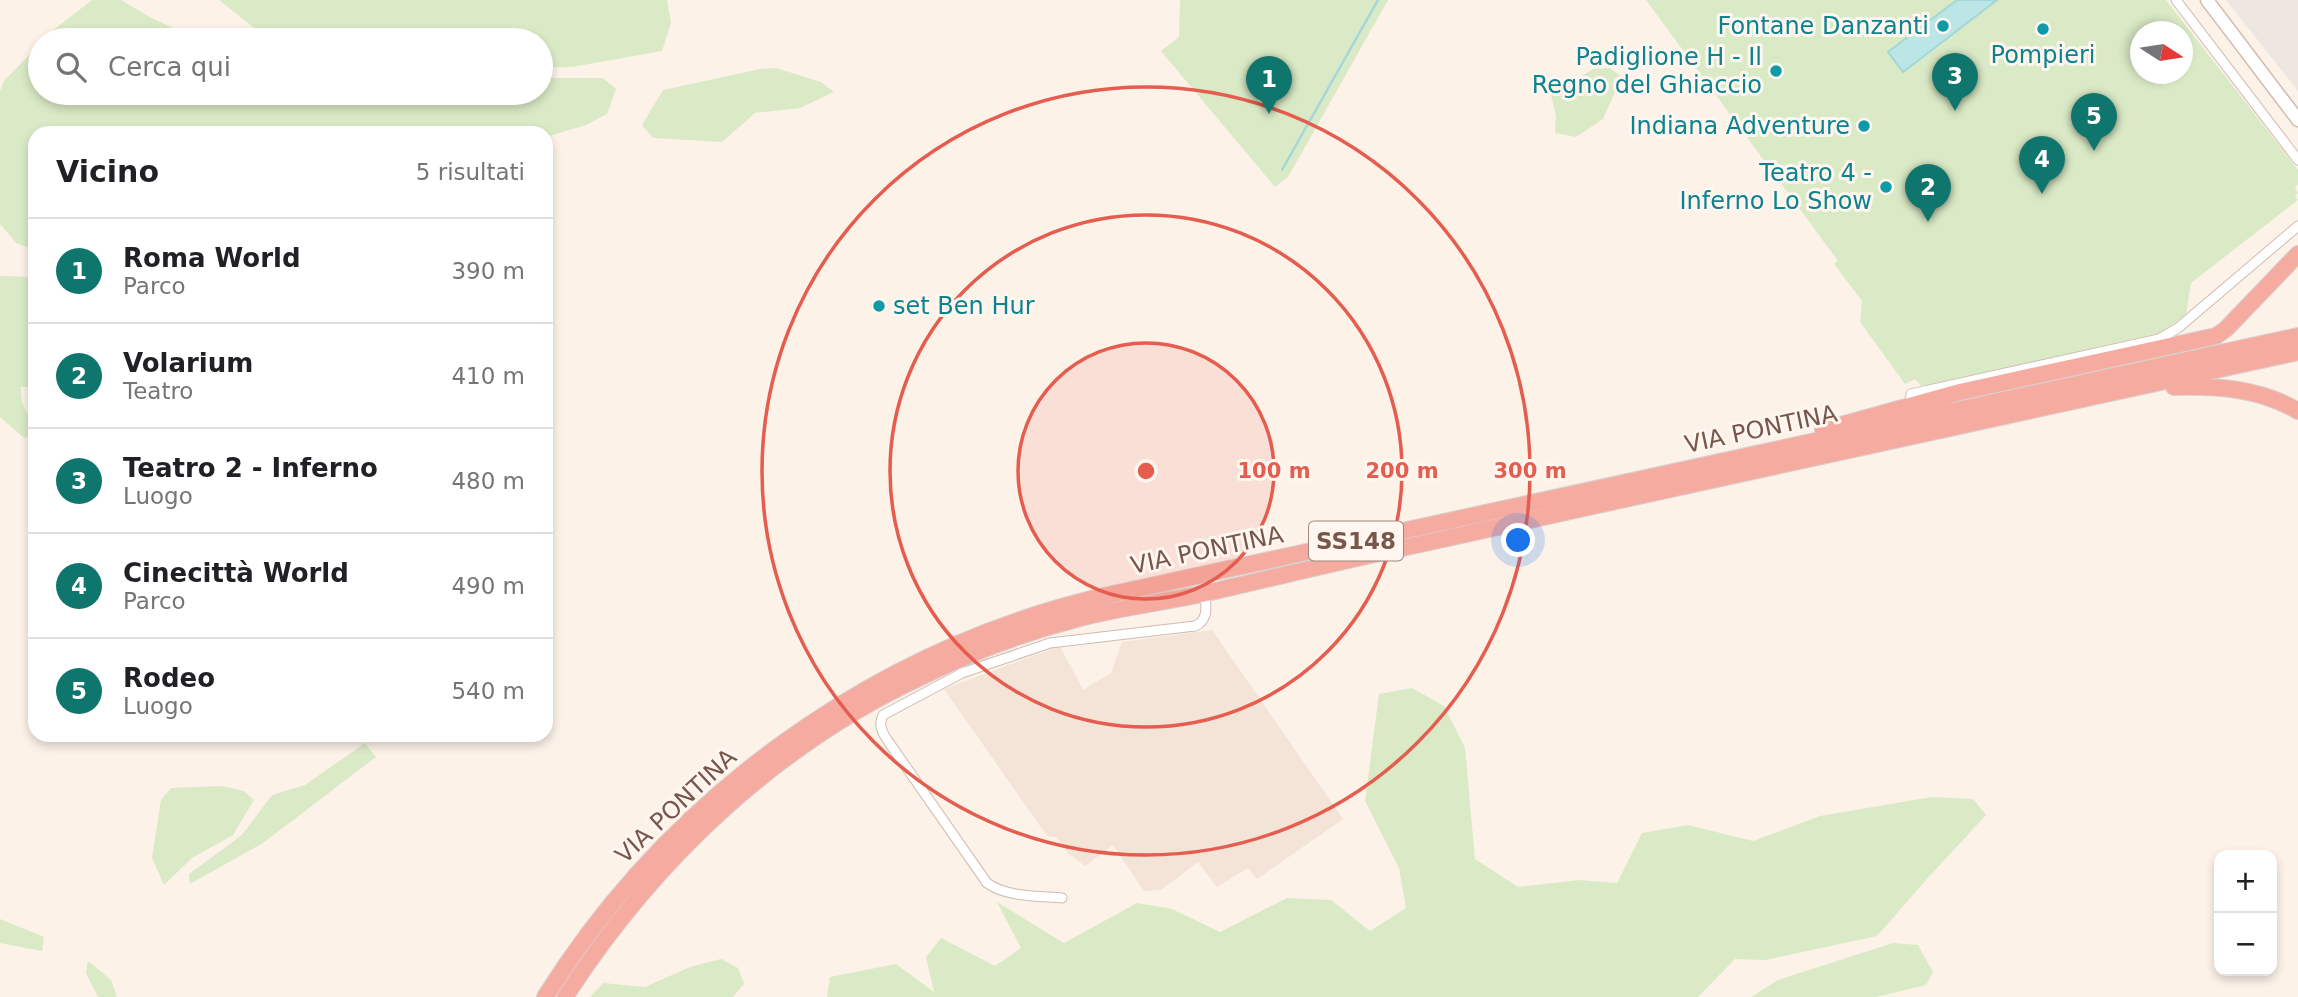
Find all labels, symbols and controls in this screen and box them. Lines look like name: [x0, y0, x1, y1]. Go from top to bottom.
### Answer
place label: Fontane Danzanti: [1717, 12, 1929, 40]
marker: Fontane Danzanti: [1935, 18, 1951, 34]
marker: Pompieri: [2035, 21, 2051, 37]
north arrow: [2130, 21, 2193, 84]
search box: [28, 28, 553, 105]
place label: Pompieri: [1991, 41, 2095, 69]
place label: Padiglione H - Il Regno del Ghiaccio: [1532, 43, 1762, 99]
icon: search: [52, 48, 90, 86]
text: Cerca qui: [108, 52, 231, 82]
pin: 3: [1932, 53, 1978, 111]
pin: 1: [1246, 56, 1292, 114]
marker: Padiglione H - Il Regno del Ghiaccio: [1768, 63, 1784, 79]
pin: 5: [2071, 93, 2117, 151]
place label: Indiana Adventure: [1629, 112, 1850, 140]
marker: Indiana Adventure: [1856, 118, 1872, 134]
pin: 4: [2019, 136, 2065, 194]
text: Vicino: [56, 154, 159, 189]
text: 5 risultati: [416, 159, 525, 185]
place label: Teatro 4 - Inferno Lo Show: [1680, 159, 1872, 215]
pin: 2: [1905, 164, 1951, 222]
marker: Teatro 4 - Inferno Lo Show: [1878, 179, 1894, 195]
text: Roma World: [123, 243, 301, 273]
text: 1: [71, 258, 87, 284]
text: 390 m: [451, 258, 525, 284]
text: Parco: [123, 273, 186, 299]
place label: set Ben Hur: [893, 292, 1035, 320]
marker: set Ben Hur: [871, 298, 887, 314]
text: Volarium: [123, 348, 253, 378]
text: 2: [71, 363, 87, 389]
text: 410 m: [451, 363, 525, 389]
text: Teatro: [123, 378, 193, 404]
street label: VIA PONTINA: [1682, 399, 1840, 459]
text: Teatro 2 - Inferno: [123, 453, 378, 483]
centre of rings: [1134, 459, 1158, 483]
text: 100 m: [1237, 459, 1311, 483]
text: 200 m: [1365, 459, 1439, 483]
text: 300 m: [1493, 459, 1567, 483]
text: 3: [71, 468, 87, 494]
text: 480 m: [451, 468, 525, 494]
text: Luogo: [123, 483, 193, 509]
street label: VIA PONTINA: [1128, 520, 1286, 580]
road number: SS148: [1309, 522, 1403, 561]
your location: [1501, 523, 1535, 557]
text: Cinecittà World: [123, 558, 349, 588]
text: 4: [71, 573, 87, 599]
text: 490 m: [451, 573, 525, 599]
text: Parco: [123, 588, 186, 614]
text: Rodeo: [123, 663, 215, 693]
text: 5: [71, 678, 87, 704]
text: 540 m: [451, 678, 525, 704]
text: Luogo: [123, 693, 193, 719]
street label: VIA PONTINA: [610, 743, 743, 869]
map controls: [2214, 850, 2277, 976]
button: +: [2214, 850, 2277, 913]
button: −: [2214, 913, 2277, 976]

